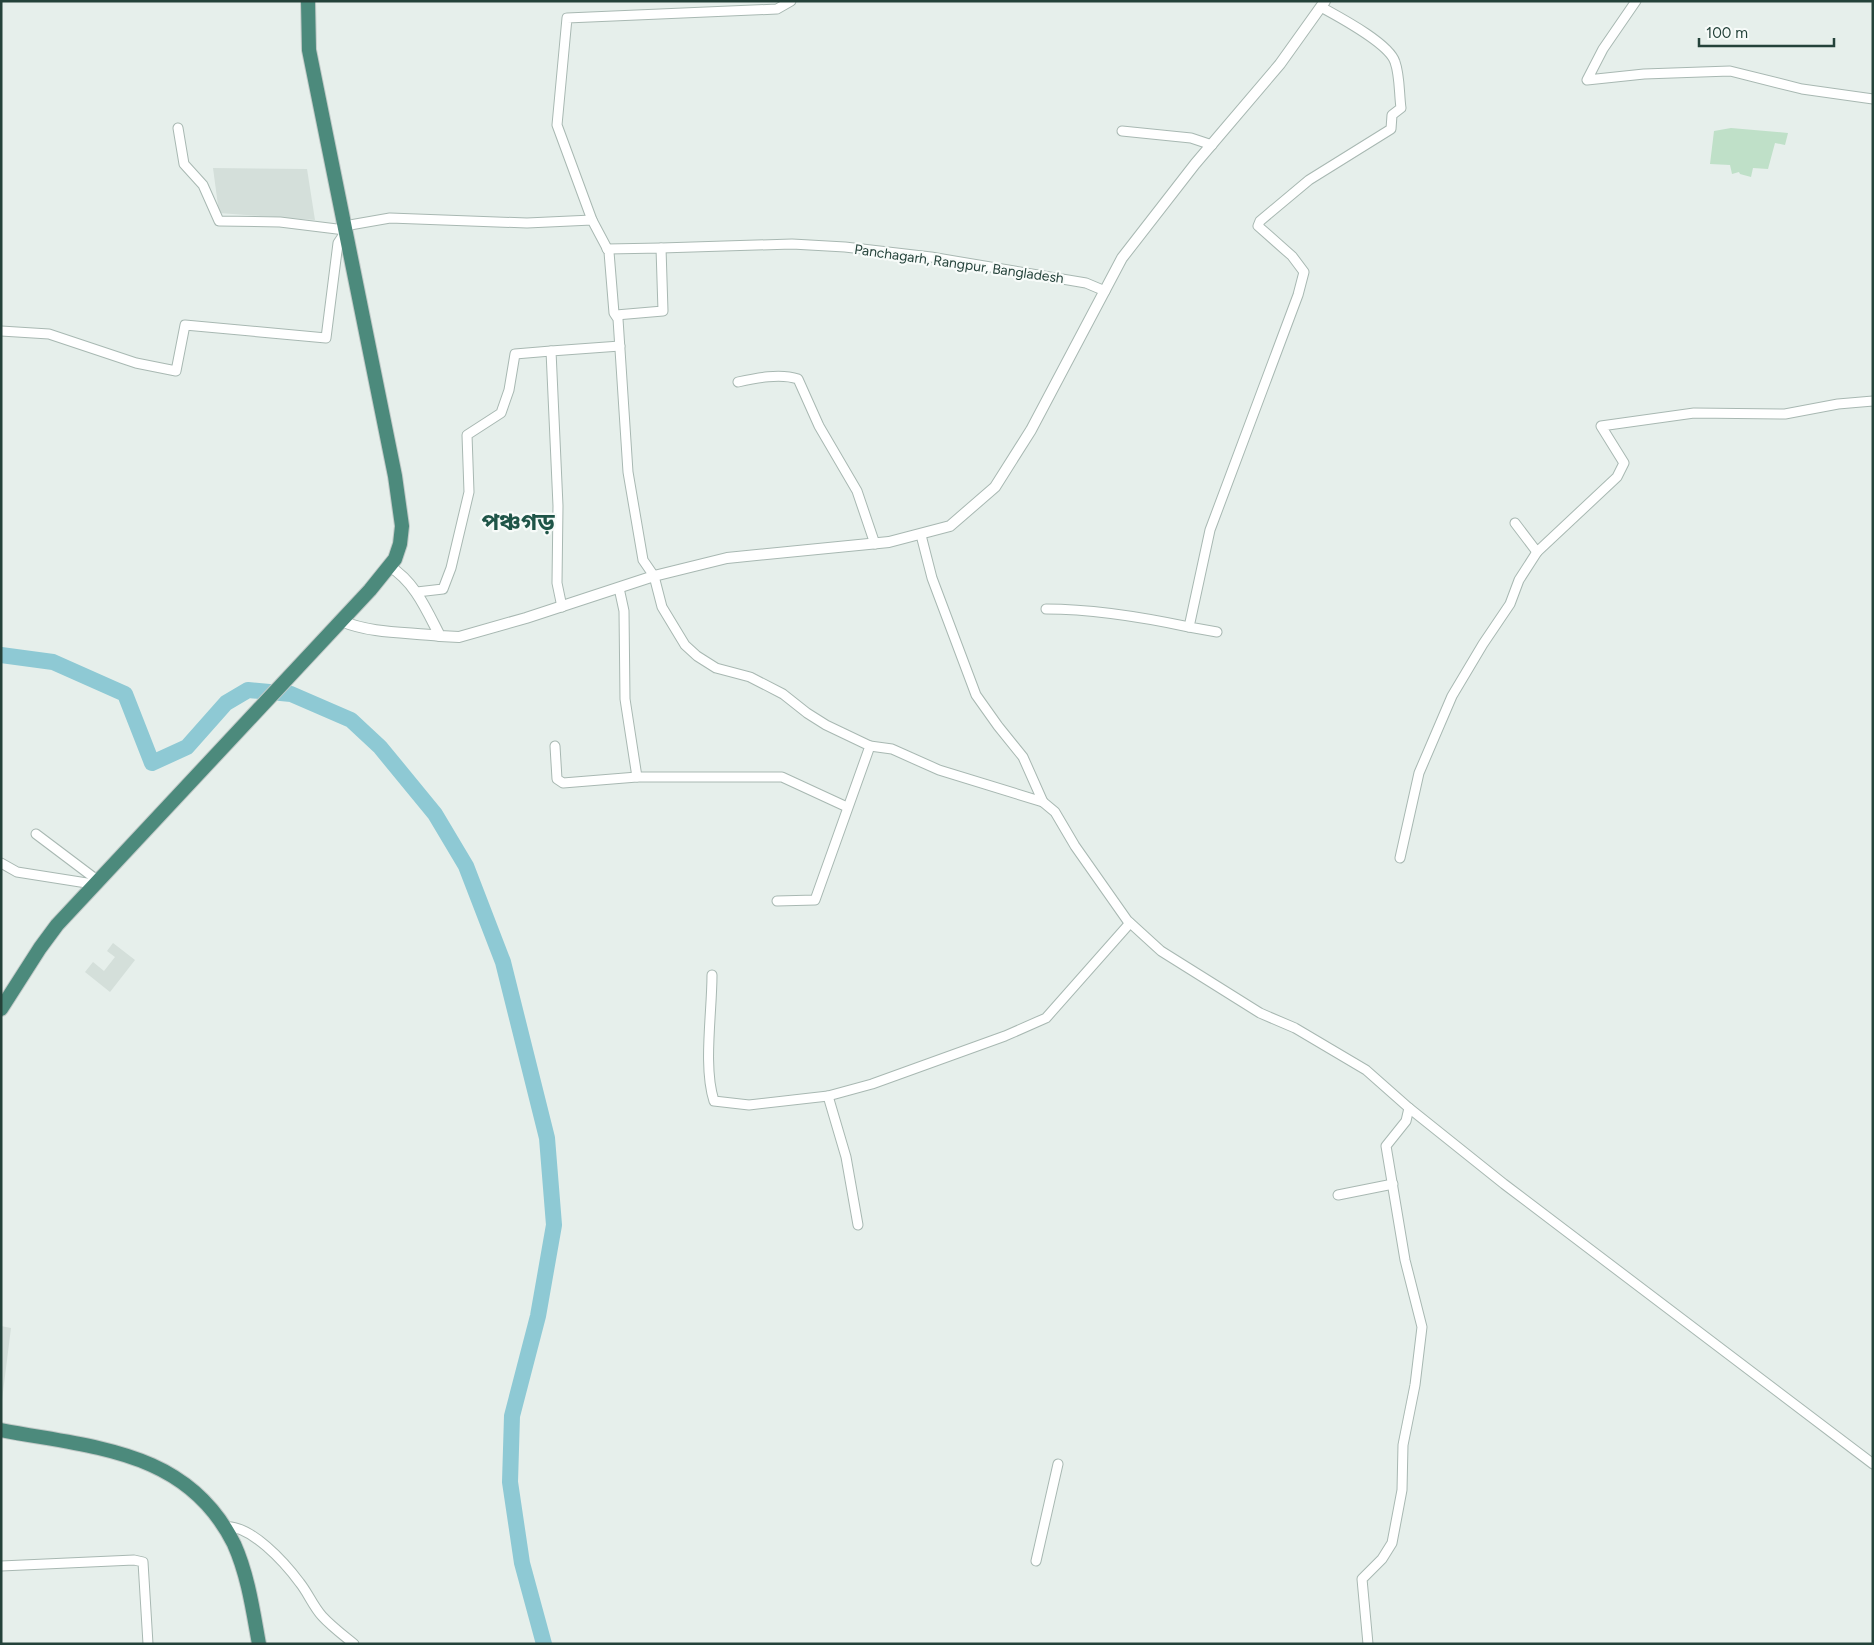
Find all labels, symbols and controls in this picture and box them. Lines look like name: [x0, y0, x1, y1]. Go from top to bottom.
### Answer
scale bar: [1699, 15, 1834, 47]
text: 100 m: [1706, 24, 1748, 42]
street label: Panchagarh, Rangpur, Bangladesh: [853, 241, 1065, 287]
district label: পঞ্চগড়: [482, 507, 555, 536]

